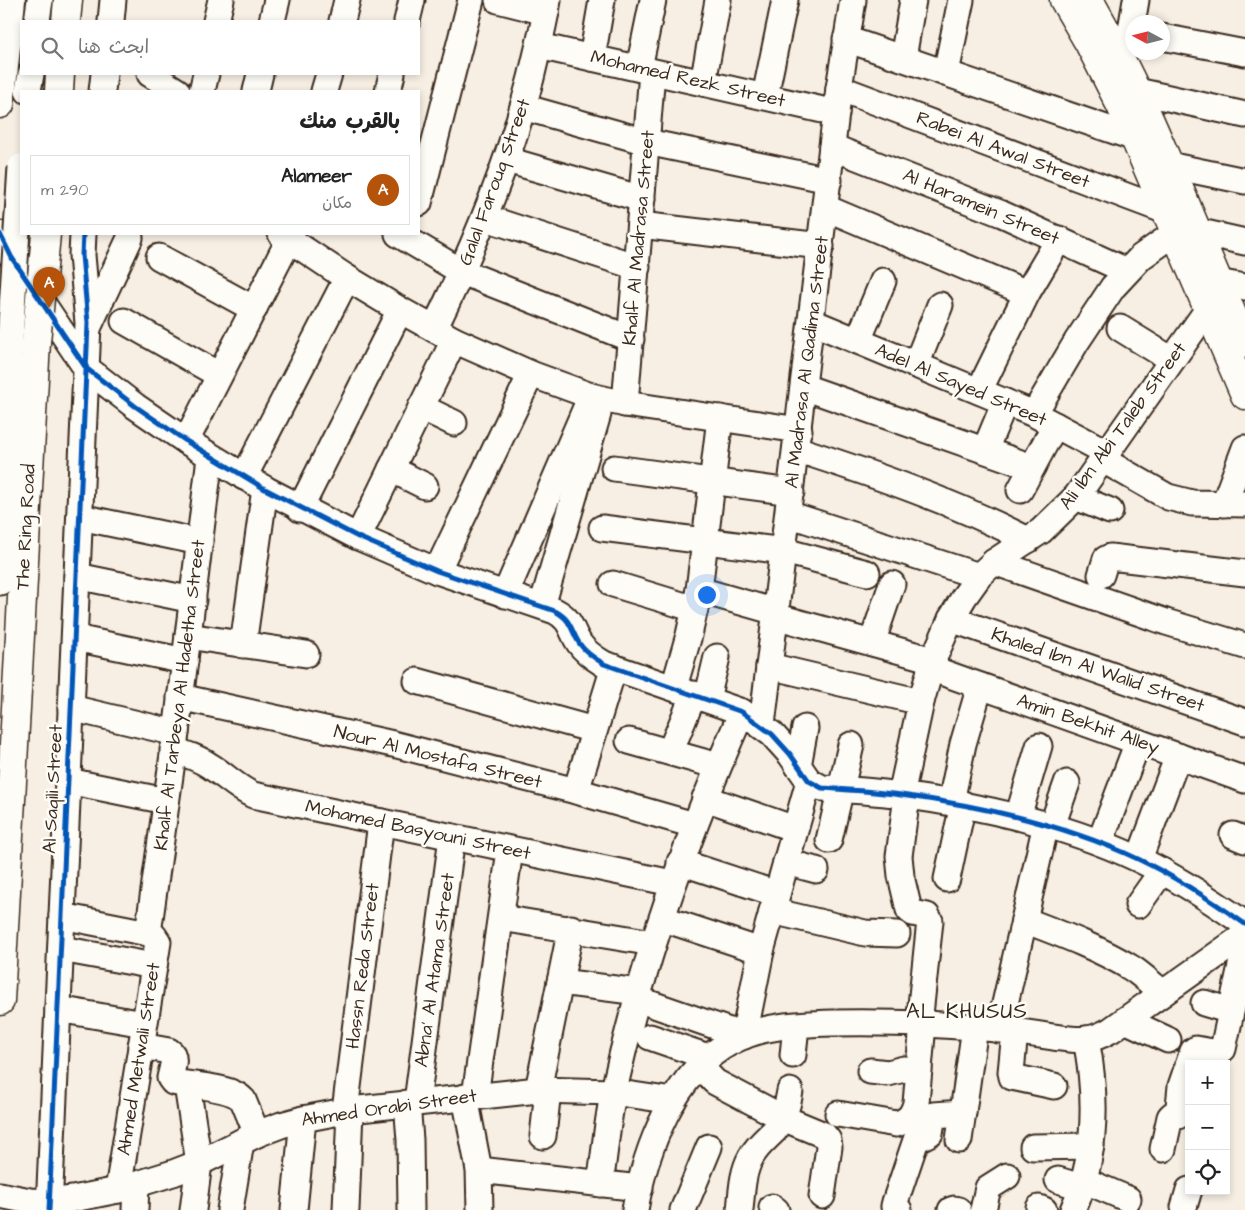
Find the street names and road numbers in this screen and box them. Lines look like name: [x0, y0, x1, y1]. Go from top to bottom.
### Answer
street label: Mohamed Rezk Street: [588, 43, 788, 115]
street label: Galal Farouq Street: [452, 95, 538, 269]
street label: Rabei Al Awal Street: [912, 104, 1094, 196]
street label: Khalf Al Madrasa Street: [616, 129, 662, 347]
street label: Al Haramein Street: [899, 162, 1064, 252]
street label: Al Madrasa Al Qadima Street: [778, 234, 836, 490]
street label: Ali Ibn Abi Taleb Street: [1053, 336, 1193, 515]
street label: Adel Al Sayed Street: [871, 337, 1051, 434]
street label: The Ring Road: [9, 463, 44, 591]
street label: Khalf Al Tarbeya Al Hadetha Street: [148, 538, 213, 852]
street label: Khaled Ibn Al Walid Street: [988, 621, 1209, 719]
street label: Amin Bekhit Alley: [1013, 687, 1163, 762]
street label: Nour Al Mostafa Street: [331, 718, 545, 796]
street label: Al Saqili Street: [36, 723, 70, 854]
street label: Mohamed Basyouni Street: [303, 793, 534, 868]
street label: Abna' Al Atama Street: [408, 871, 462, 1069]
street label: Hassn Reda Street: [339, 881, 387, 1050]
street label: Ahmed Metwali Street: [110, 960, 168, 1157]
street label: Ahmed Orabi Street: [300, 1082, 479, 1134]

